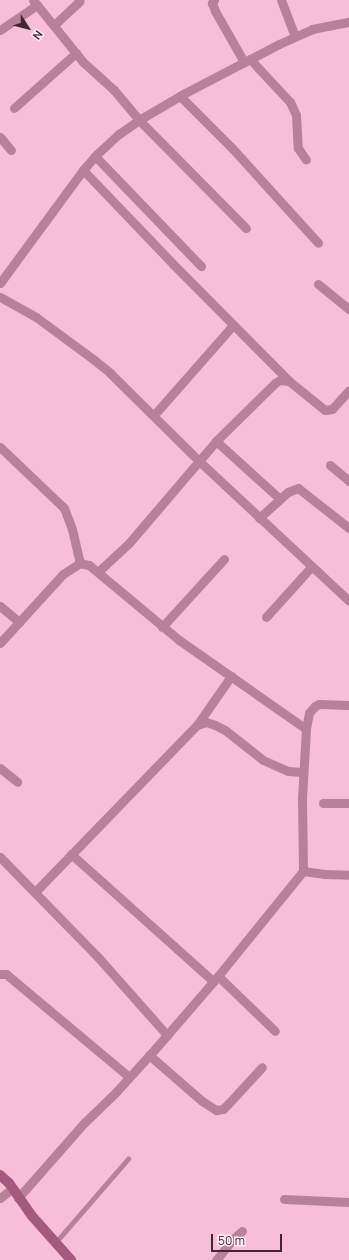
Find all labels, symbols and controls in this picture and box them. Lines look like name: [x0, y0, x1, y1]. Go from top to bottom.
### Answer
north arrow: [8, 8, 48, 48]
text: N: [30, 28, 47, 43]
scale bar: [213, 1226, 284, 1252]
text: 50 m: [218, 1232, 245, 1249]

